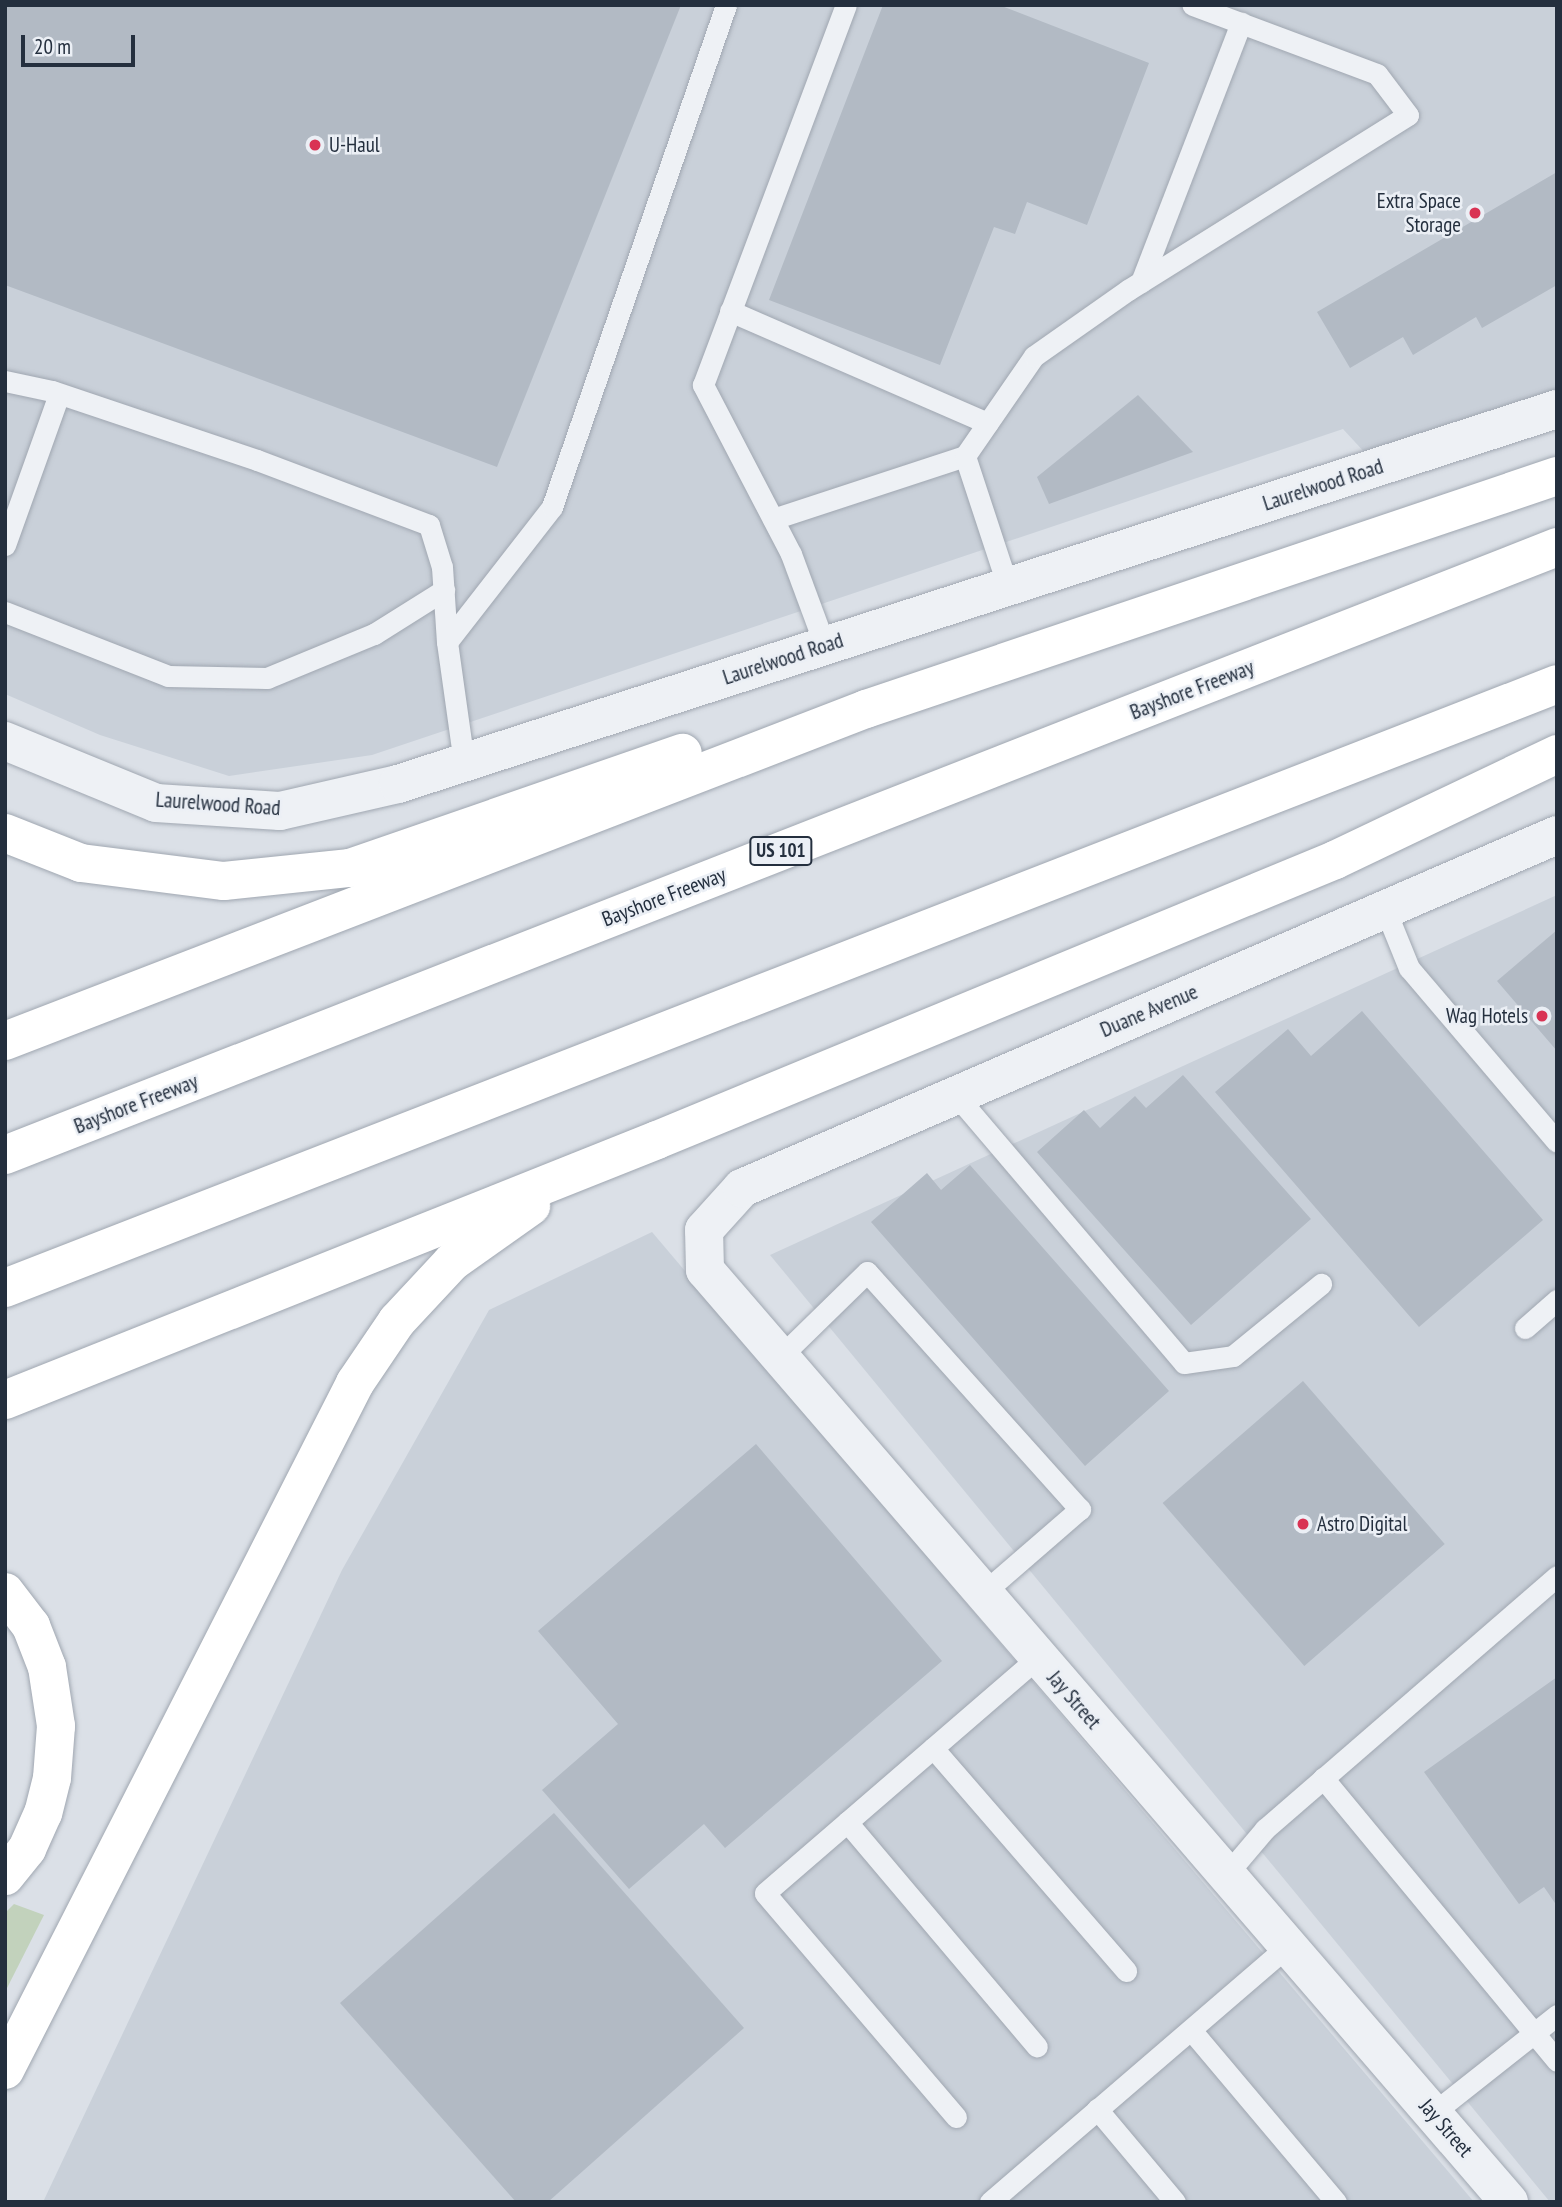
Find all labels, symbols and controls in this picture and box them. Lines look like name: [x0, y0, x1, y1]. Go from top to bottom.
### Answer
scale bar: [24, 21, 138, 65]
text: 20 m: [34, 33, 71, 60]
place label: U-Haul: [329, 132, 380, 158]
marker: U-Haul: [307, 137, 323, 153]
place label: Extra Space Storage: [1377, 188, 1461, 238]
marker: Extra Space Storage: [1467, 205, 1483, 221]
street label: Laurelwood Road: [1260, 454, 1386, 516]
street label: Laurelwood Road: [720, 628, 846, 690]
street label: Bayshore Freeway: [1127, 655, 1257, 725]
street label: Laurelwood Road: [155, 787, 281, 821]
road number: US 101: [748, 836, 814, 866]
street label: Bayshore Freeway: [599, 862, 729, 932]
street label: Duane Avenue: [1096, 979, 1202, 1043]
place label: Wag Hotels: [1446, 1003, 1528, 1029]
marker: Wag Hotels: [1534, 1008, 1550, 1024]
street label: Bayshore Freeway: [71, 1069, 201, 1139]
place label: Astro Digital: [1317, 1511, 1407, 1537]
marker: Astro Digital: [1295, 1516, 1311, 1532]
street label: Jay Street: [1042, 1666, 1106, 1734]
street label: Jay Street: [1414, 2094, 1478, 2162]

